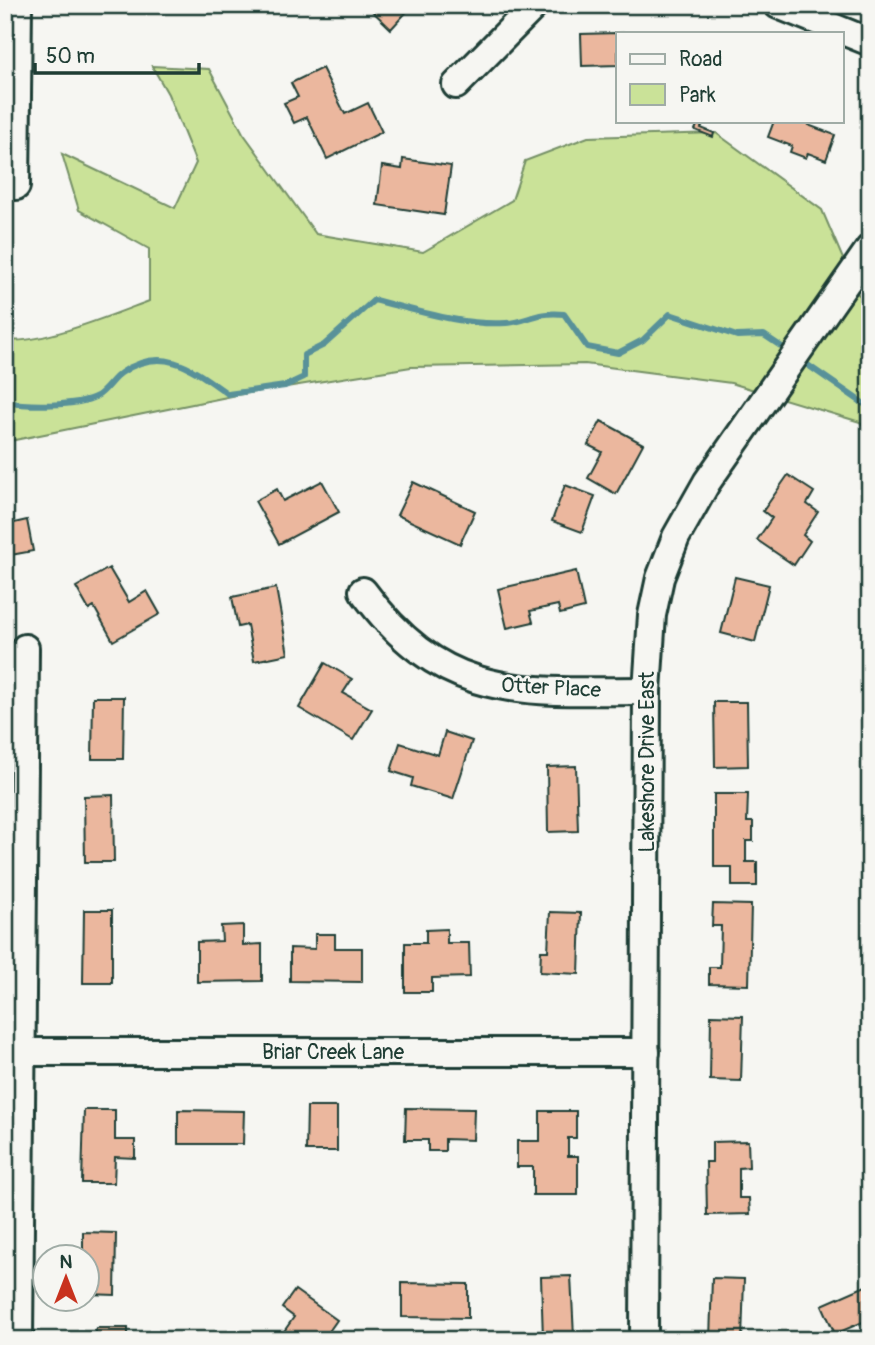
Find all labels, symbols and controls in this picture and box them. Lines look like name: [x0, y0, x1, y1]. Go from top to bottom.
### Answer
scale bar: [35, 32, 200, 76]
legend: [616, 32, 844, 122]
text: 50 m: [46, 43, 95, 70]
text: Road: [679, 46, 723, 73]
text: Park: [679, 82, 716, 109]
street label: Lakeshore Drive East: [634, 671, 661, 853]
street label: Otter Place: [500, 672, 602, 704]
street label: Briar Creek Lane: [262, 1039, 405, 1066]
north arrow: [32, 1244, 102, 1314]
text: N: [60, 1250, 73, 1274]

